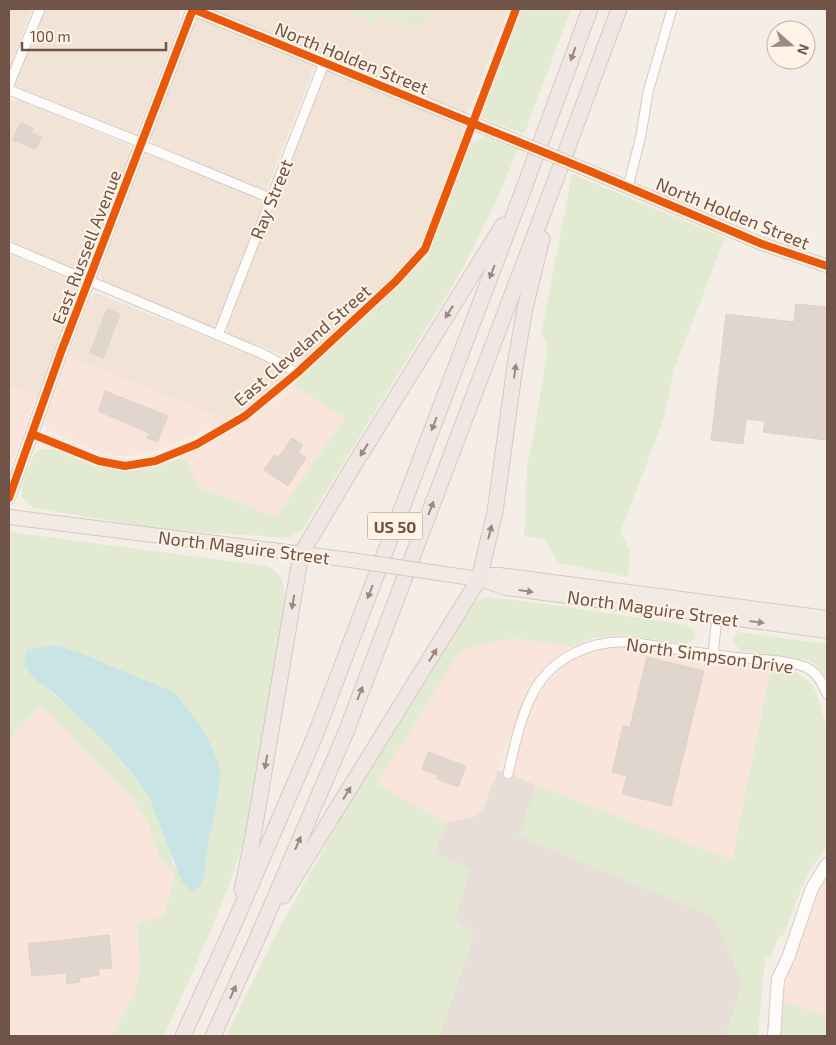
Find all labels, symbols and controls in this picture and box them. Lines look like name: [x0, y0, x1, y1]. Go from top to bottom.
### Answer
street label: North Holden Street: [272, 17, 432, 99]
scale bar: [22, 20, 166, 52]
north arrow: [766, 20, 816, 70]
text: 100 m: [30, 27, 71, 45]
text: N: [794, 42, 813, 57]
one-way arrow: [569, 47, 576, 62]
street label: Ray Street: [245, 156, 297, 242]
street label: East Russell Avenue: [46, 167, 126, 327]
street label: North Holden Street: [653, 172, 813, 254]
one-way arrow: [488, 265, 496, 280]
street label: East Cleveland Street: [229, 279, 375, 410]
one-way arrow: [444, 305, 454, 318]
one-way arrow: [511, 363, 519, 379]
one-way arrow: [430, 417, 438, 432]
one-way arrow: [359, 443, 368, 456]
one-way arrow: [428, 501, 435, 516]
road number: US 50: [368, 512, 422, 540]
one-way arrow: [486, 525, 494, 540]
street label: North Maguire Street: [157, 526, 331, 568]
one-way arrow: [366, 585, 374, 600]
street label: North Maguire Street: [566, 585, 740, 631]
one-way arrow: [518, 587, 534, 595]
one-way arrow: [289, 595, 297, 611]
one-way arrow: [749, 618, 765, 626]
street label: North Simpson Drive: [625, 632, 795, 678]
one-way arrow: [428, 648, 437, 661]
one-way arrow: [357, 686, 365, 700]
one-way arrow: [261, 755, 269, 771]
one-way arrow: [343, 786, 352, 800]
one-way arrow: [294, 835, 302, 850]
one-way arrow: [229, 985, 237, 999]

